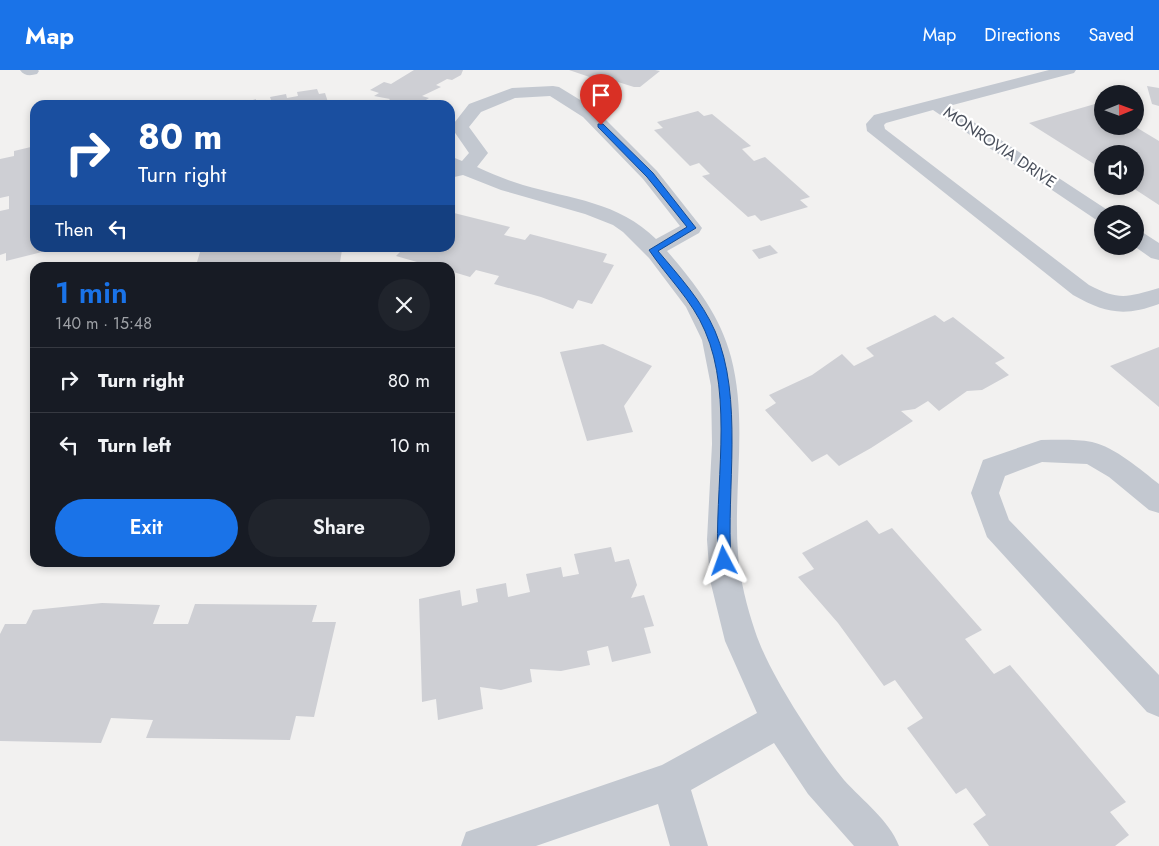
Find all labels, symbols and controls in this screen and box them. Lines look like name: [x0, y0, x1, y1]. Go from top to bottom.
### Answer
text: Map: [25, 18, 74, 53]
text: Map: [923, 22, 956, 48]
text: Directions: [984, 22, 1060, 48]
text: Saved: [1088, 22, 1134, 48]
pin: [580, 74, 622, 125]
icon: arrive: [587, 81, 615, 109]
north arrow: [1094, 85, 1144, 135]
map controls: [1094, 85, 1144, 255]
street label: MONROVIA DRIVE: [939, 101, 1061, 193]
text: 80 m: [138, 112, 222, 162]
icon: right: [55, 120, 120, 185]
button: sound: [1094, 145, 1144, 195]
text: Turn right: [138, 158, 226, 190]
button: layers: [1094, 205, 1144, 255]
icon: left: [104, 215, 132, 243]
text: Then: [55, 216, 94, 243]
text: 1 min: [55, 271, 128, 314]
button: close: [378, 279, 430, 331]
text: 140 m · 15:48: [55, 312, 152, 335]
icon: right: [55, 366, 83, 394]
text: Turn right: [98, 367, 184, 394]
text: 80 m: [388, 367, 430, 394]
icon: left: [55, 431, 83, 459]
text: Turn left: [98, 432, 171, 459]
text: 10 m: [390, 432, 430, 459]
button: Exit: [55, 499, 238, 557]
button: Share: [248, 499, 430, 557]
position arrow: [697, 534, 749, 586]

